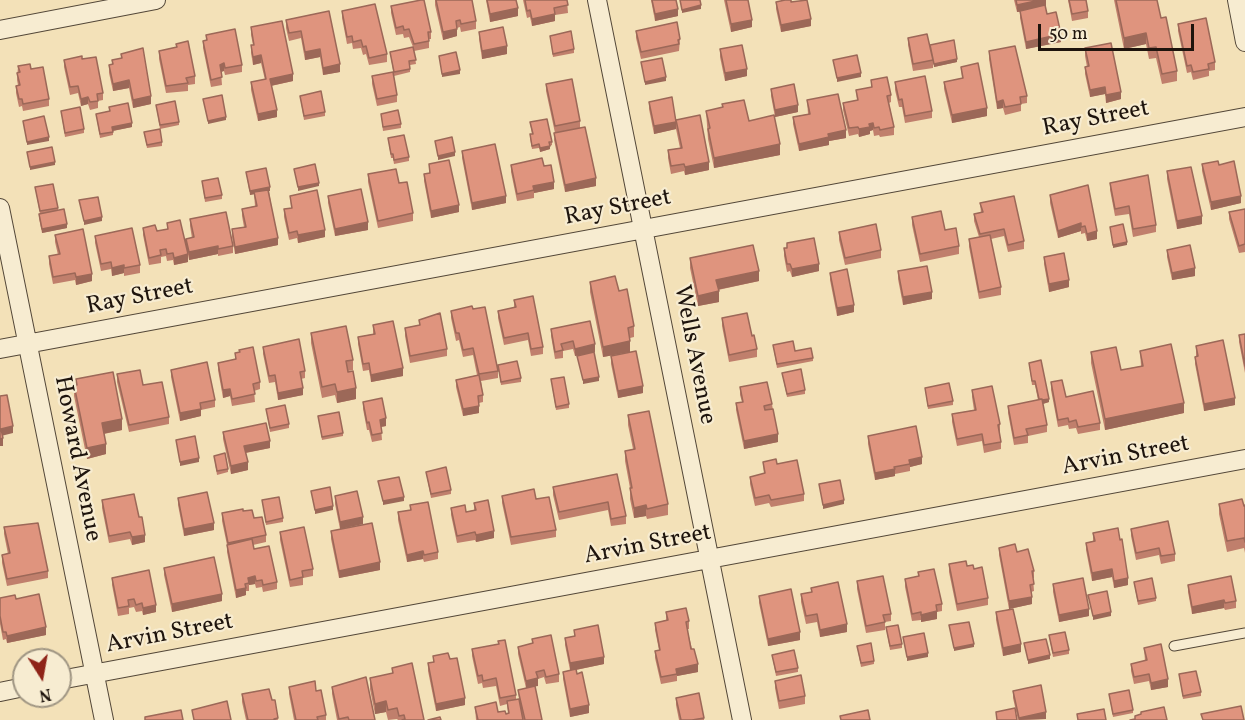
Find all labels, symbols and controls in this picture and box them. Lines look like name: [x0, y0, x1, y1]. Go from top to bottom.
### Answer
scale bar: [1041, 12, 1197, 50]
text: 50 m: [1049, 22, 1088, 47]
street label: Ray Street: [1040, 96, 1152, 144]
street label: Ray Street: [562, 185, 674, 233]
street label: Ray Street: [84, 274, 196, 322]
street label: Wells Avenue: [665, 283, 721, 427]
street label: Howard Avenue: [46, 374, 106, 544]
street label: Arvin Street: [1060, 431, 1192, 483]
street label: Arvin Street: [582, 520, 714, 572]
street label: Arvin Street: [104, 609, 236, 661]
north arrow: [12, 648, 72, 708]
text: N: [37, 682, 53, 706]

